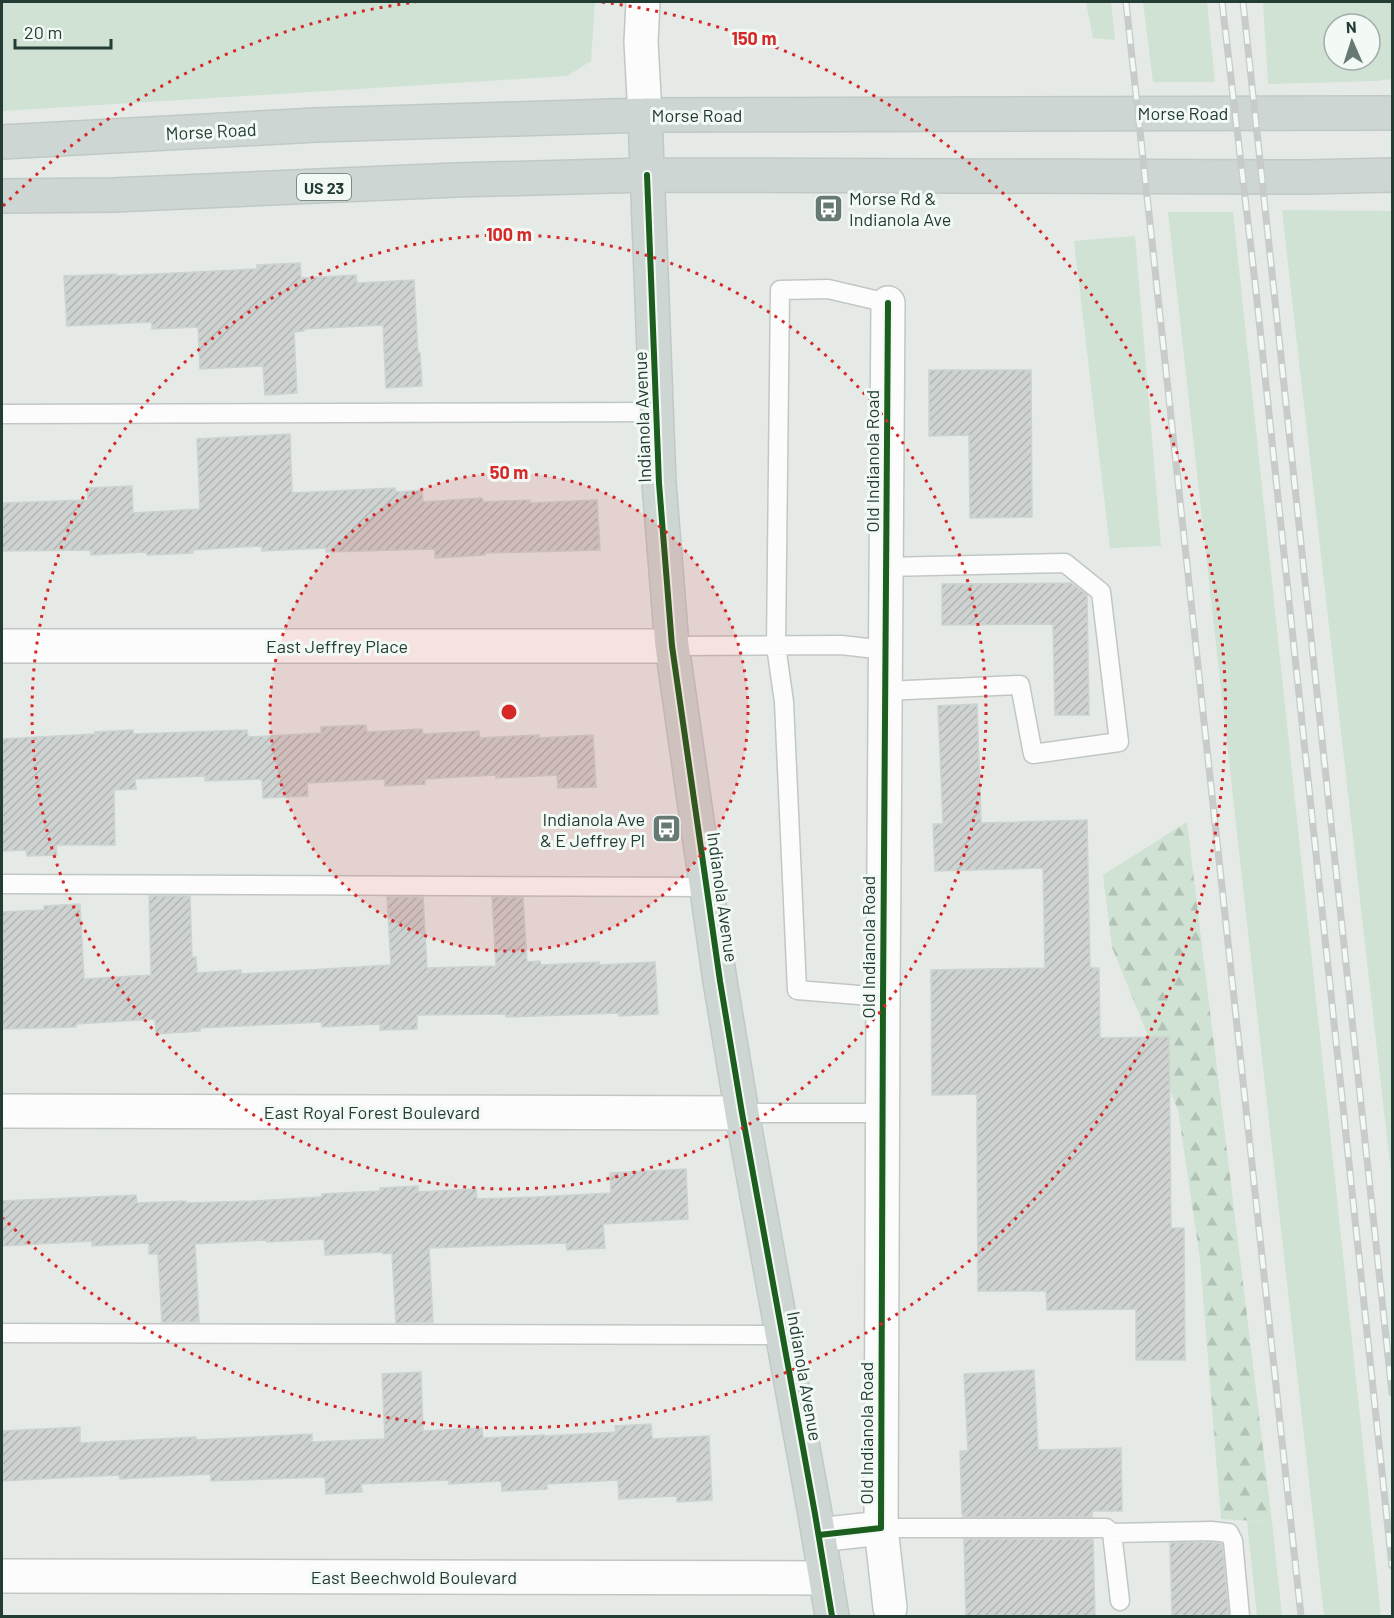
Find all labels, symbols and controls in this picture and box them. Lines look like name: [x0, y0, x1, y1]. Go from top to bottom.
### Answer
scale bar: [15, 12, 111, 50]
north arrow: [1322, 12, 1382, 72]
text: N: [1345, 17, 1357, 36]
text: 20 m: [24, 21, 62, 43]
text: 150 m: [732, 27, 776, 49]
street label: Morse Road: [1138, 102, 1228, 124]
street label: Morse Road: [652, 104, 742, 126]
street label: Morse Road: [165, 118, 257, 144]
road number: US 23: [297, 174, 351, 200]
place label: Morse Rd & Indianola Ave: [849, 187, 951, 230]
bus stop icon: Morse Rd & Indianola Ave: [812, 192, 844, 224]
text: 100 m: [486, 223, 532, 245]
street label: Indianola Avenue: [629, 351, 655, 483]
street label: Old Indianola Road: [861, 390, 883, 532]
text: 50 m: [490, 461, 528, 483]
street label: East Jeffrey Place: [266, 635, 408, 657]
centre of rings: [499, 702, 519, 722]
place label: Indianola Ave & E Jeffrey Pl: [540, 808, 645, 851]
bus stop icon: Indianola Ave & E Jeffrey Pl: [650, 813, 682, 845]
street label: Indianola Avenue: [703, 830, 743, 964]
street label: Old Indianola Road: [857, 876, 879, 1018]
street label: East Royal Forest Boulevard: [264, 1101, 480, 1123]
street label: Indianola Avenue: [783, 1309, 827, 1443]
street label: Old Indianola Road: [855, 1362, 877, 1504]
street label: East Beechwold Boulevard: [311, 1566, 517, 1588]

